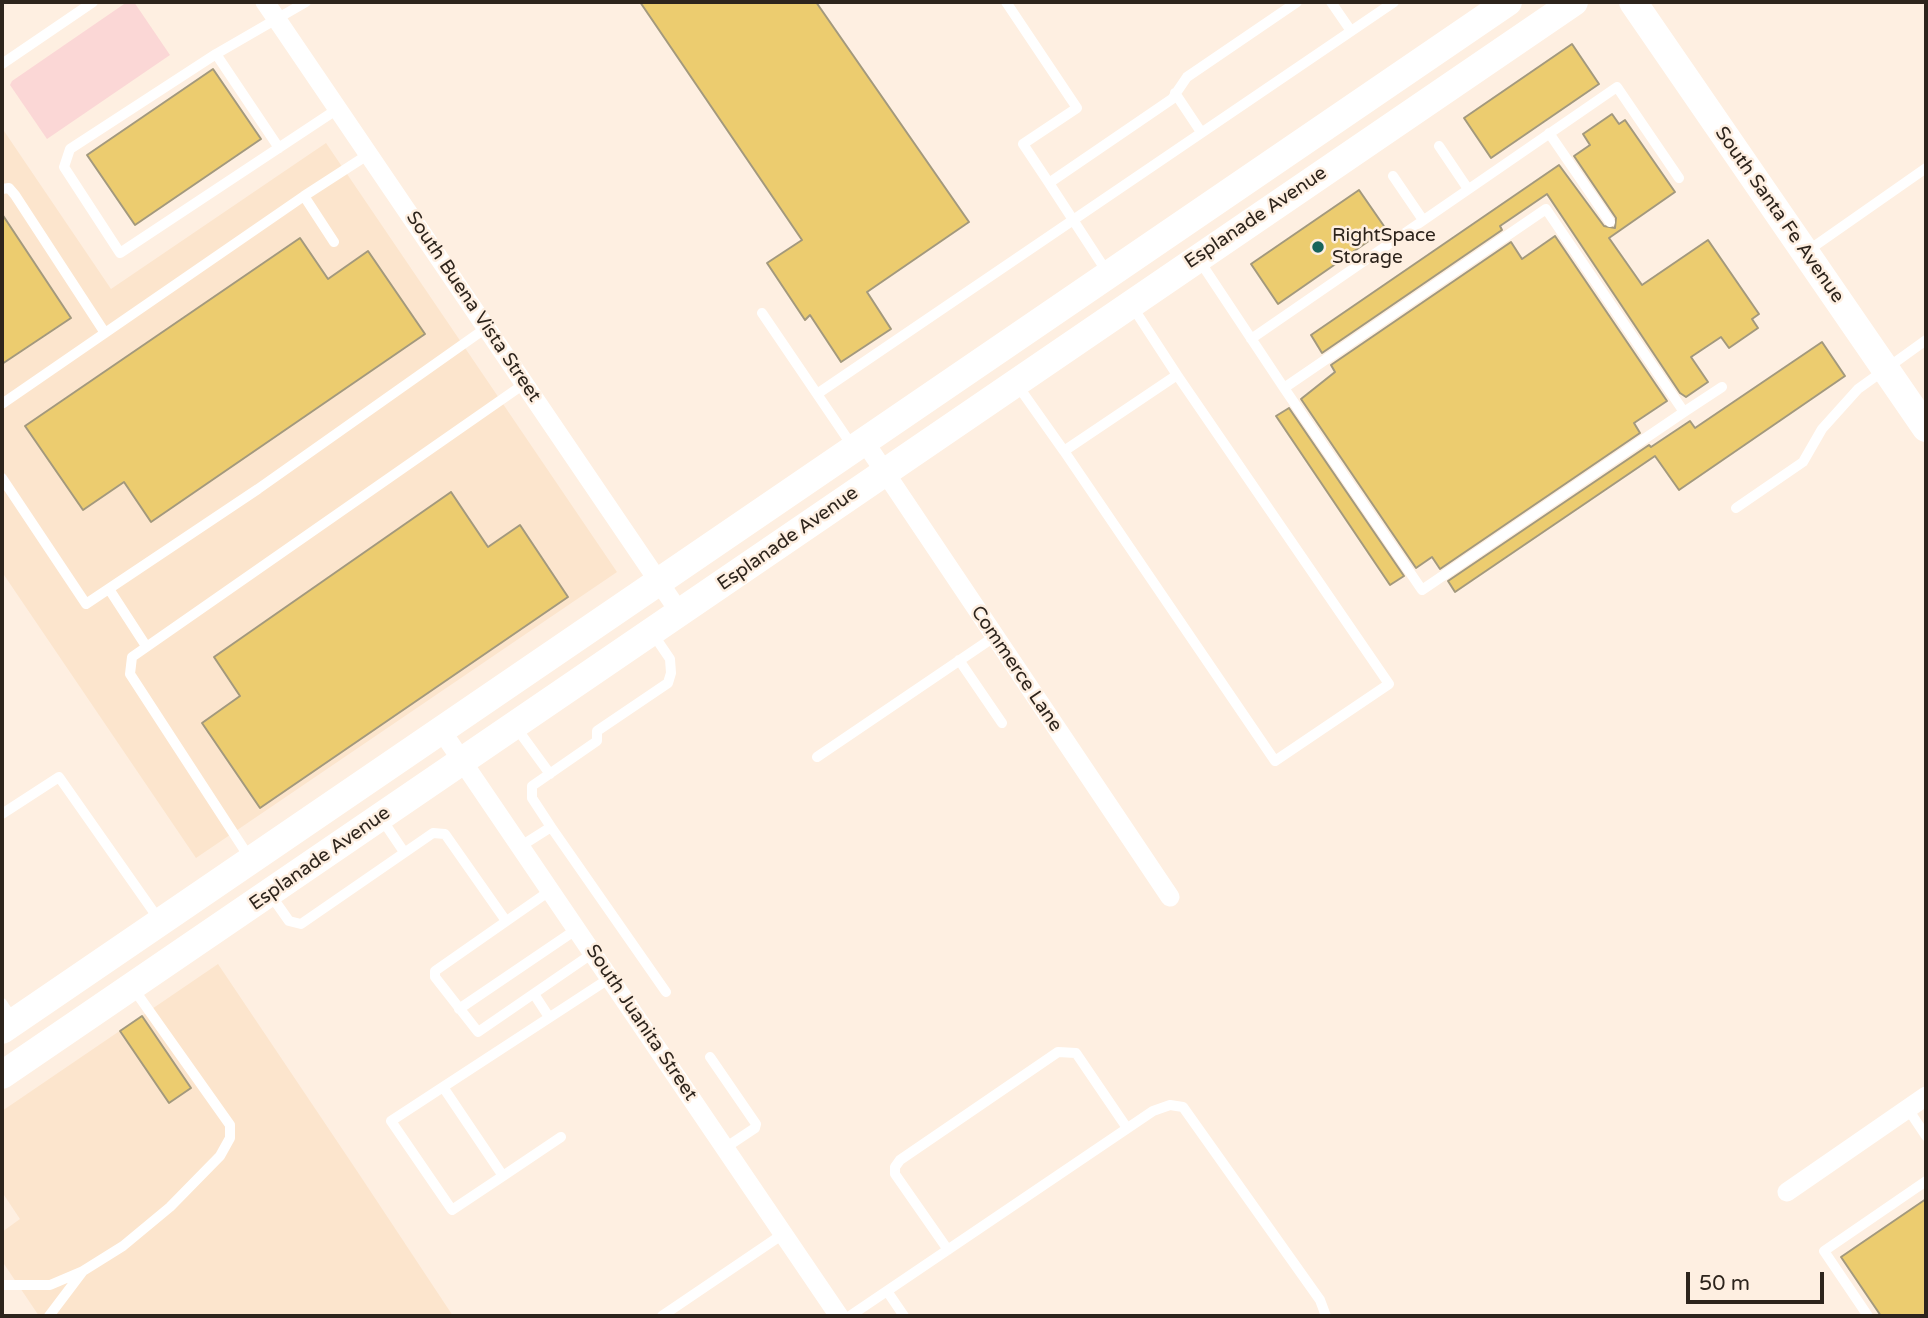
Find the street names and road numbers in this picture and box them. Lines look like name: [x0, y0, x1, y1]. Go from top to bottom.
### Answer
street label: South Santa Fe Avenue: [1710, 123, 1848, 307]
street label: Esplanade Avenue: [1181, 162, 1331, 274]
street label: South Buena Vista Street: [401, 207, 545, 407]
street label: Esplanade Avenue: [713, 482, 863, 596]
street label: Commerce Lane: [966, 602, 1066, 736]
street label: Esplanade Avenue: [245, 802, 395, 916]
street label: South Juanita Street: [580, 941, 702, 1105]

